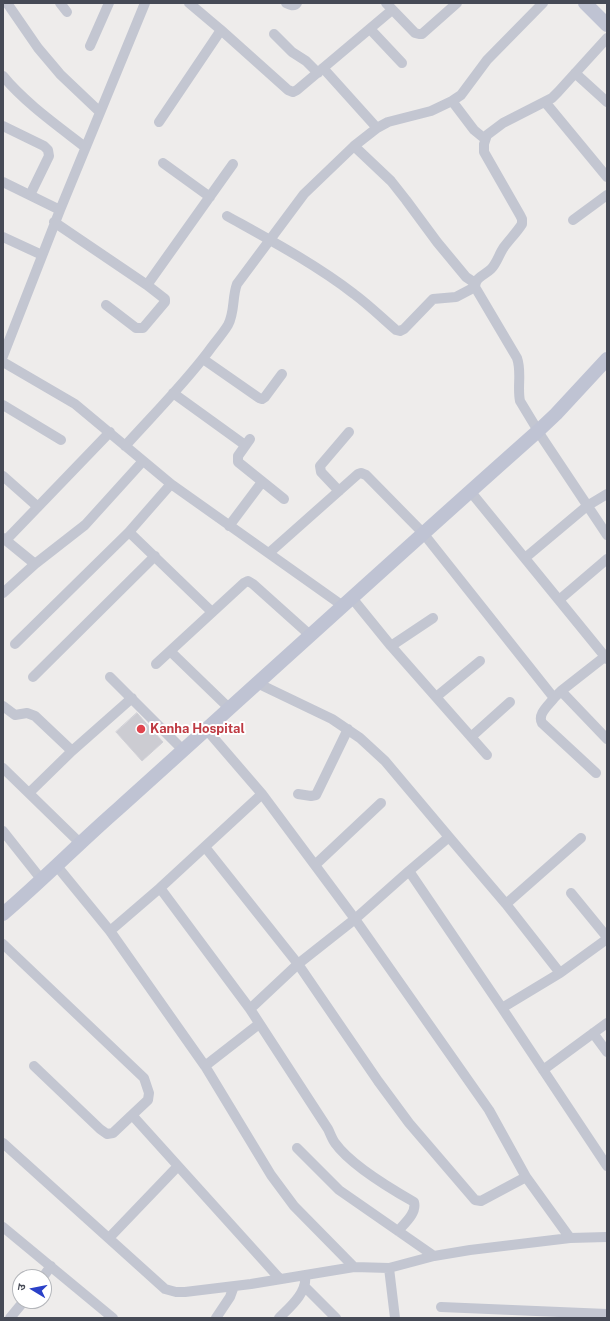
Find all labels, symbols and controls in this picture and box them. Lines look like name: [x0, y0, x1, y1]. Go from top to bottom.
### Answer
place label: Kanha Hospital: [150, 721, 245, 737]
marker: Kanha Hospital: [135, 723, 147, 735]
north arrow: [12, 1269, 52, 1309]
text: उ: [15, 1283, 28, 1291]

